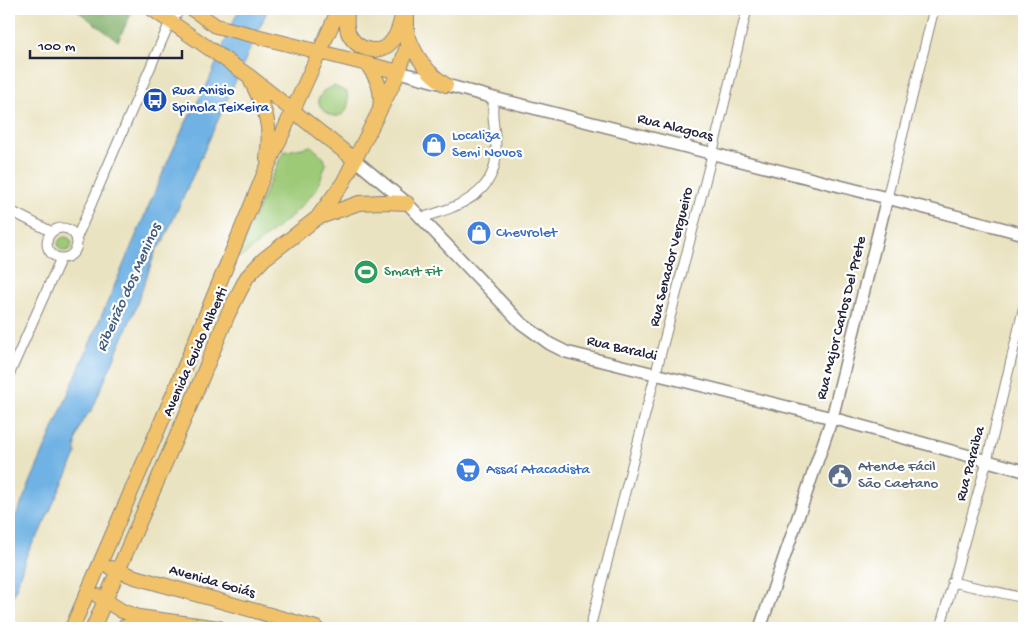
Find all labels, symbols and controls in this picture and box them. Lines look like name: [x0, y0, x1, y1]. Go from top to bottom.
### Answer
scale bar: [30, 28, 182, 60]
text: 100 m: [37, 38, 76, 56]
place label: Rua Anisio Spinola Teixeira: [172, 82, 270, 117]
bus stop icon: Rua Anisio Spinola Teixeira: [142, 87, 168, 113]
street label: Rua Alagoas: [635, 110, 715, 146]
place label: Localiza Semi Novos: [452, 127, 522, 162]
shop icon: Localiza Semi Novos: [421, 132, 447, 158]
street label: Rua Senador Vergueiro: [646, 185, 698, 329]
water label: Ribeirão dos Meninos: [93, 219, 168, 355]
shop icon: Chevrolet: [466, 220, 492, 246]
place label: Chevrolet: [496, 224, 559, 242]
street label: Rua Major Carlos Del Prete: [813, 234, 871, 402]
sports icon: Smart Fit: [353, 259, 379, 285]
place label: Smart Fit: [384, 263, 444, 281]
street label: Avenida Guido Aliberti: [159, 284, 233, 420]
street label: Rua Baraldi: [585, 332, 659, 366]
street label: Rua Paraiba: [952, 424, 990, 503]
supermarket icon: Assaí Atacadista: [455, 457, 481, 483]
place label: Atende Fácil São Caetano: [858, 458, 938, 493]
place label: Assaí Atacadista: [486, 461, 590, 479]
public building icon: Atende Fácil São Caetano: [827, 463, 853, 489]
street label: Avenida Goiás: [167, 561, 258, 603]

